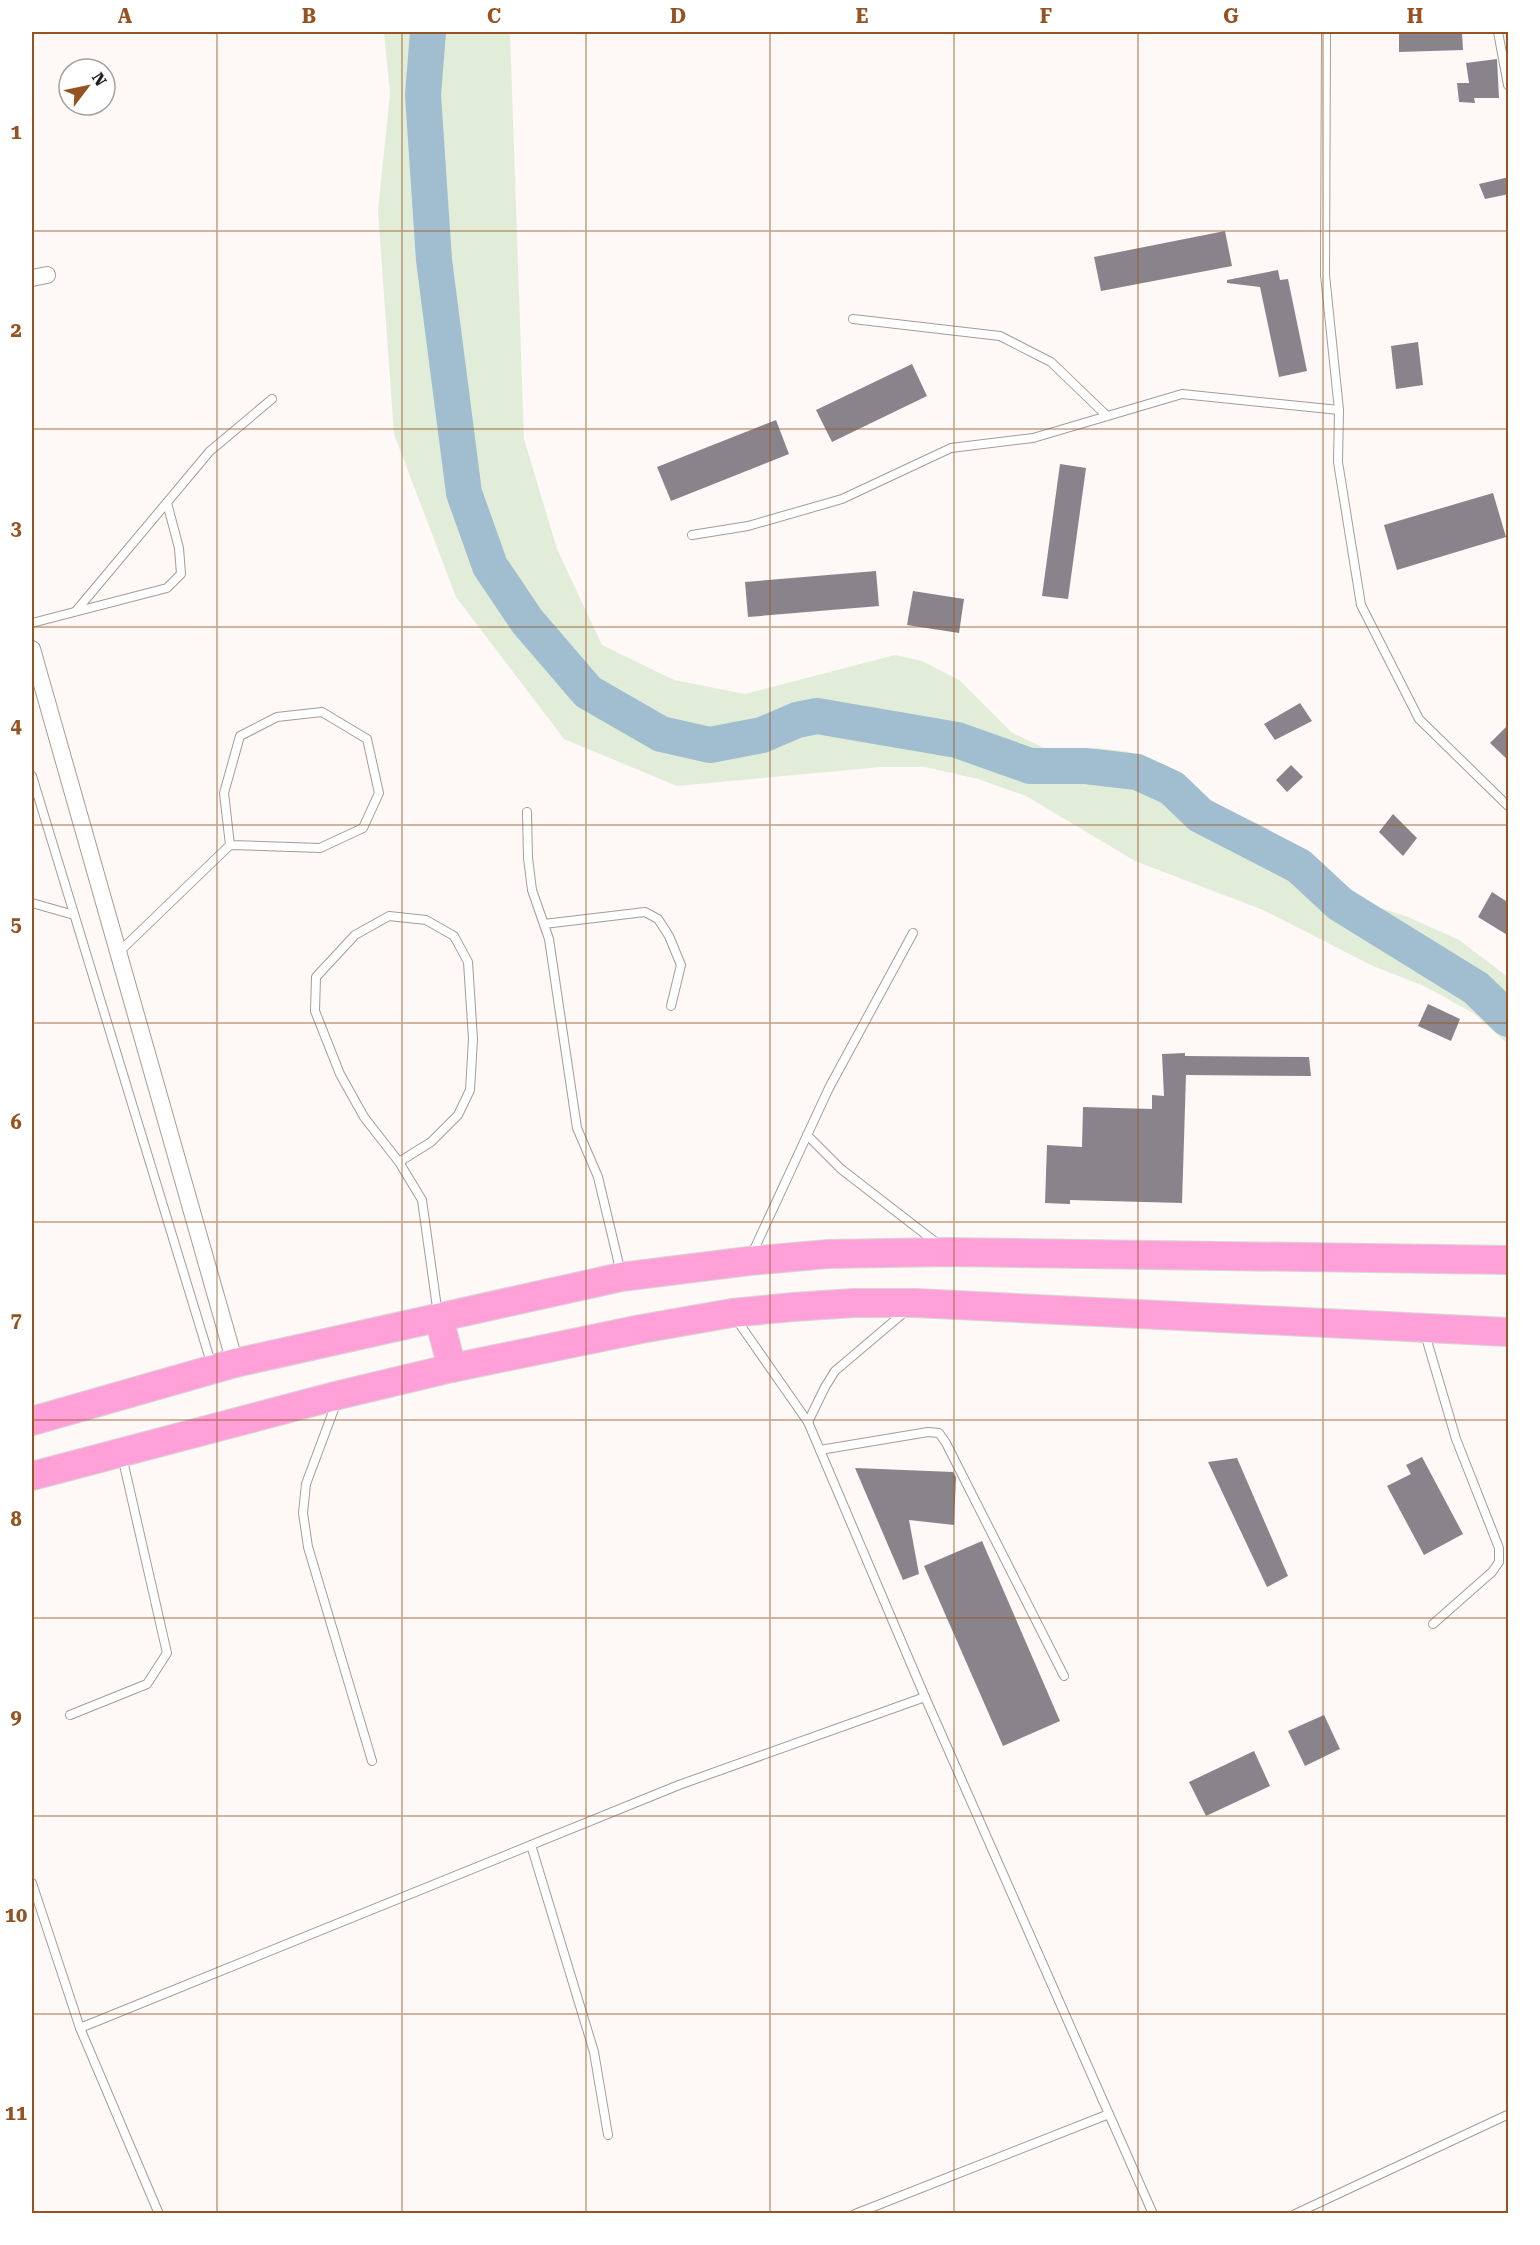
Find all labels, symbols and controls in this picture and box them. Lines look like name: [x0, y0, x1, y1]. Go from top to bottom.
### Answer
text: A: [118, 4, 133, 28]
text: B: [302, 4, 316, 28]
text: C: [487, 4, 501, 28]
text: D: [670, 4, 686, 28]
text: E: [856, 4, 869, 28]
text: F: [1040, 4, 1052, 28]
text: G: [1223, 4, 1239, 28]
text: H: [1407, 4, 1423, 28]
north arrow: [57, 57, 117, 117]
text: N: [88, 69, 111, 90]
text: 1: [10, 120, 22, 144]
text: 2: [10, 318, 22, 342]
text: 3: [10, 516, 22, 540]
text: 4: [10, 714, 22, 738]
text: 5: [10, 912, 22, 936]
text: 6: [10, 1110, 22, 1134]
text: 7: [10, 1308, 22, 1332]
text: 8: [10, 1507, 22, 1531]
text: 9: [10, 1705, 22, 1729]
text: 10: [5, 1903, 27, 1927]
text: 11: [5, 2101, 27, 2125]

